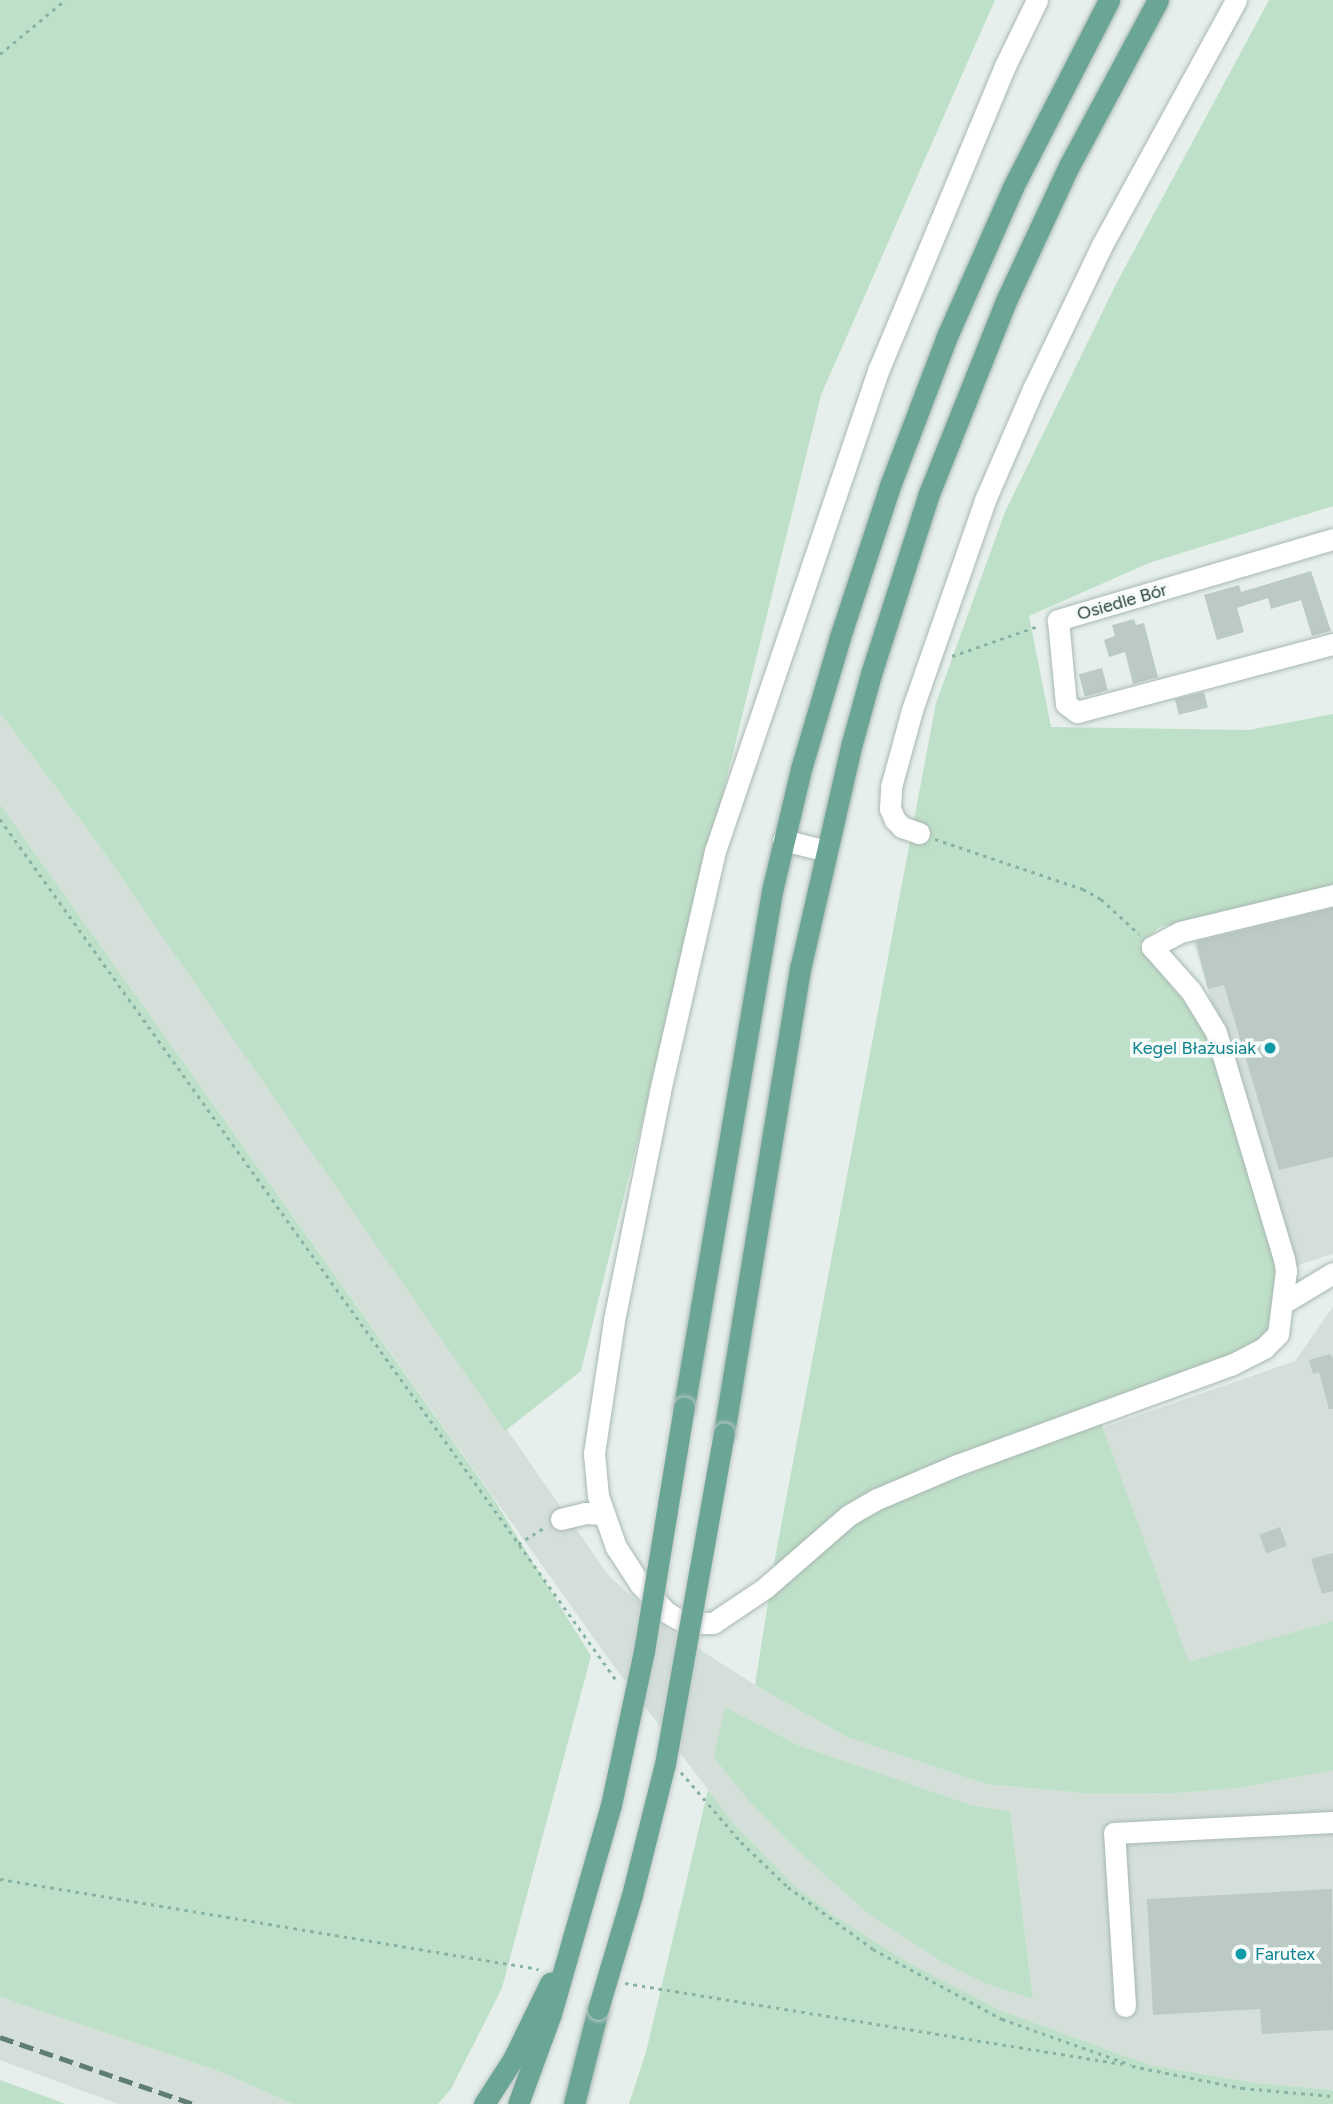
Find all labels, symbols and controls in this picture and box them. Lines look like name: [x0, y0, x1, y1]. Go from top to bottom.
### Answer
street label: Osiedle Bór: [1074, 579, 1170, 625]
place label: Kegel Błażusiak: [1132, 1037, 1256, 1059]
marker: Kegel Błażusiak: [1262, 1040, 1278, 1056]
place label: Farutex: [1255, 1943, 1315, 1965]
marker: Farutex: [1233, 1946, 1249, 1962]

